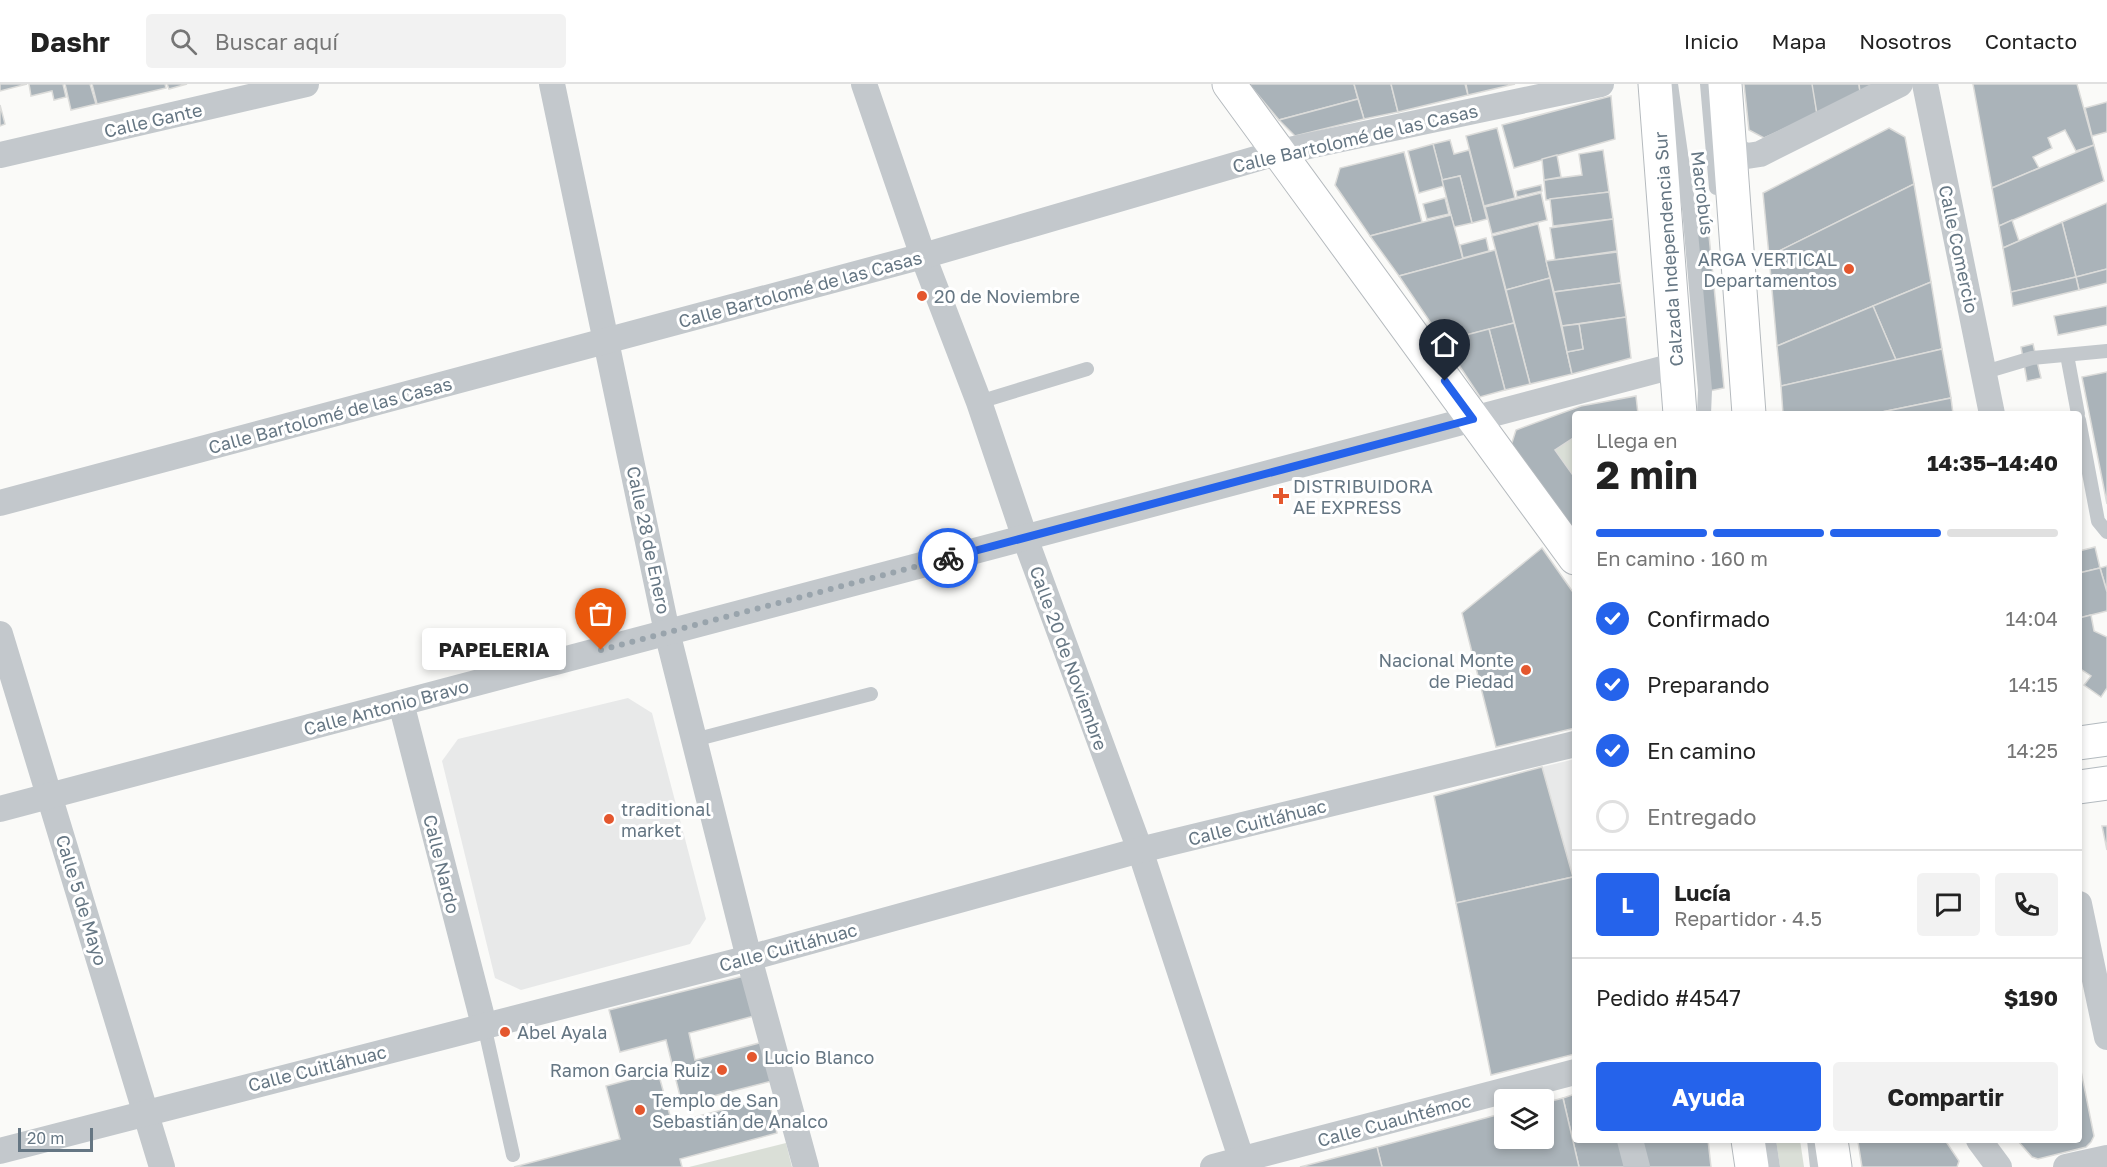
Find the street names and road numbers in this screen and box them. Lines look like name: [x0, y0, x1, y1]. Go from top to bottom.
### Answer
street label: Calle Gante: [102, 98, 204, 142]
street label: Calle Bartolomé de las Casas: [1230, 99, 1480, 177]
street label: Calzada Independencia Sur: [1649, 131, 1687, 367]
street label: Macrobús: [1687, 150, 1719, 236]
street label: Calle Comercio: [1935, 183, 1983, 315]
street label: Calle Bartolomé de las Casas: [676, 246, 924, 332]
street label: Calle Bartolomé de las Casas: [206, 372, 454, 458]
street label: Calle 28 de Enero: [623, 464, 675, 616]
street label: Calle 20 de Noviembre: [1025, 563, 1113, 753]
street label: Calle Antonio Bravo: [301, 674, 471, 740]
street label: Calle Cuitláhuac: [1186, 794, 1329, 850]
street label: Calle Nardo: [419, 812, 465, 916]
street label: Calle 5 de Mayo: [52, 832, 112, 968]
street label: Calle Cuitláhuac: [717, 918, 859, 976]
street label: Calle Cuitláhuac: [246, 1040, 389, 1096]
street label: Calle Cuauhtémoc: [1315, 1089, 1473, 1151]

